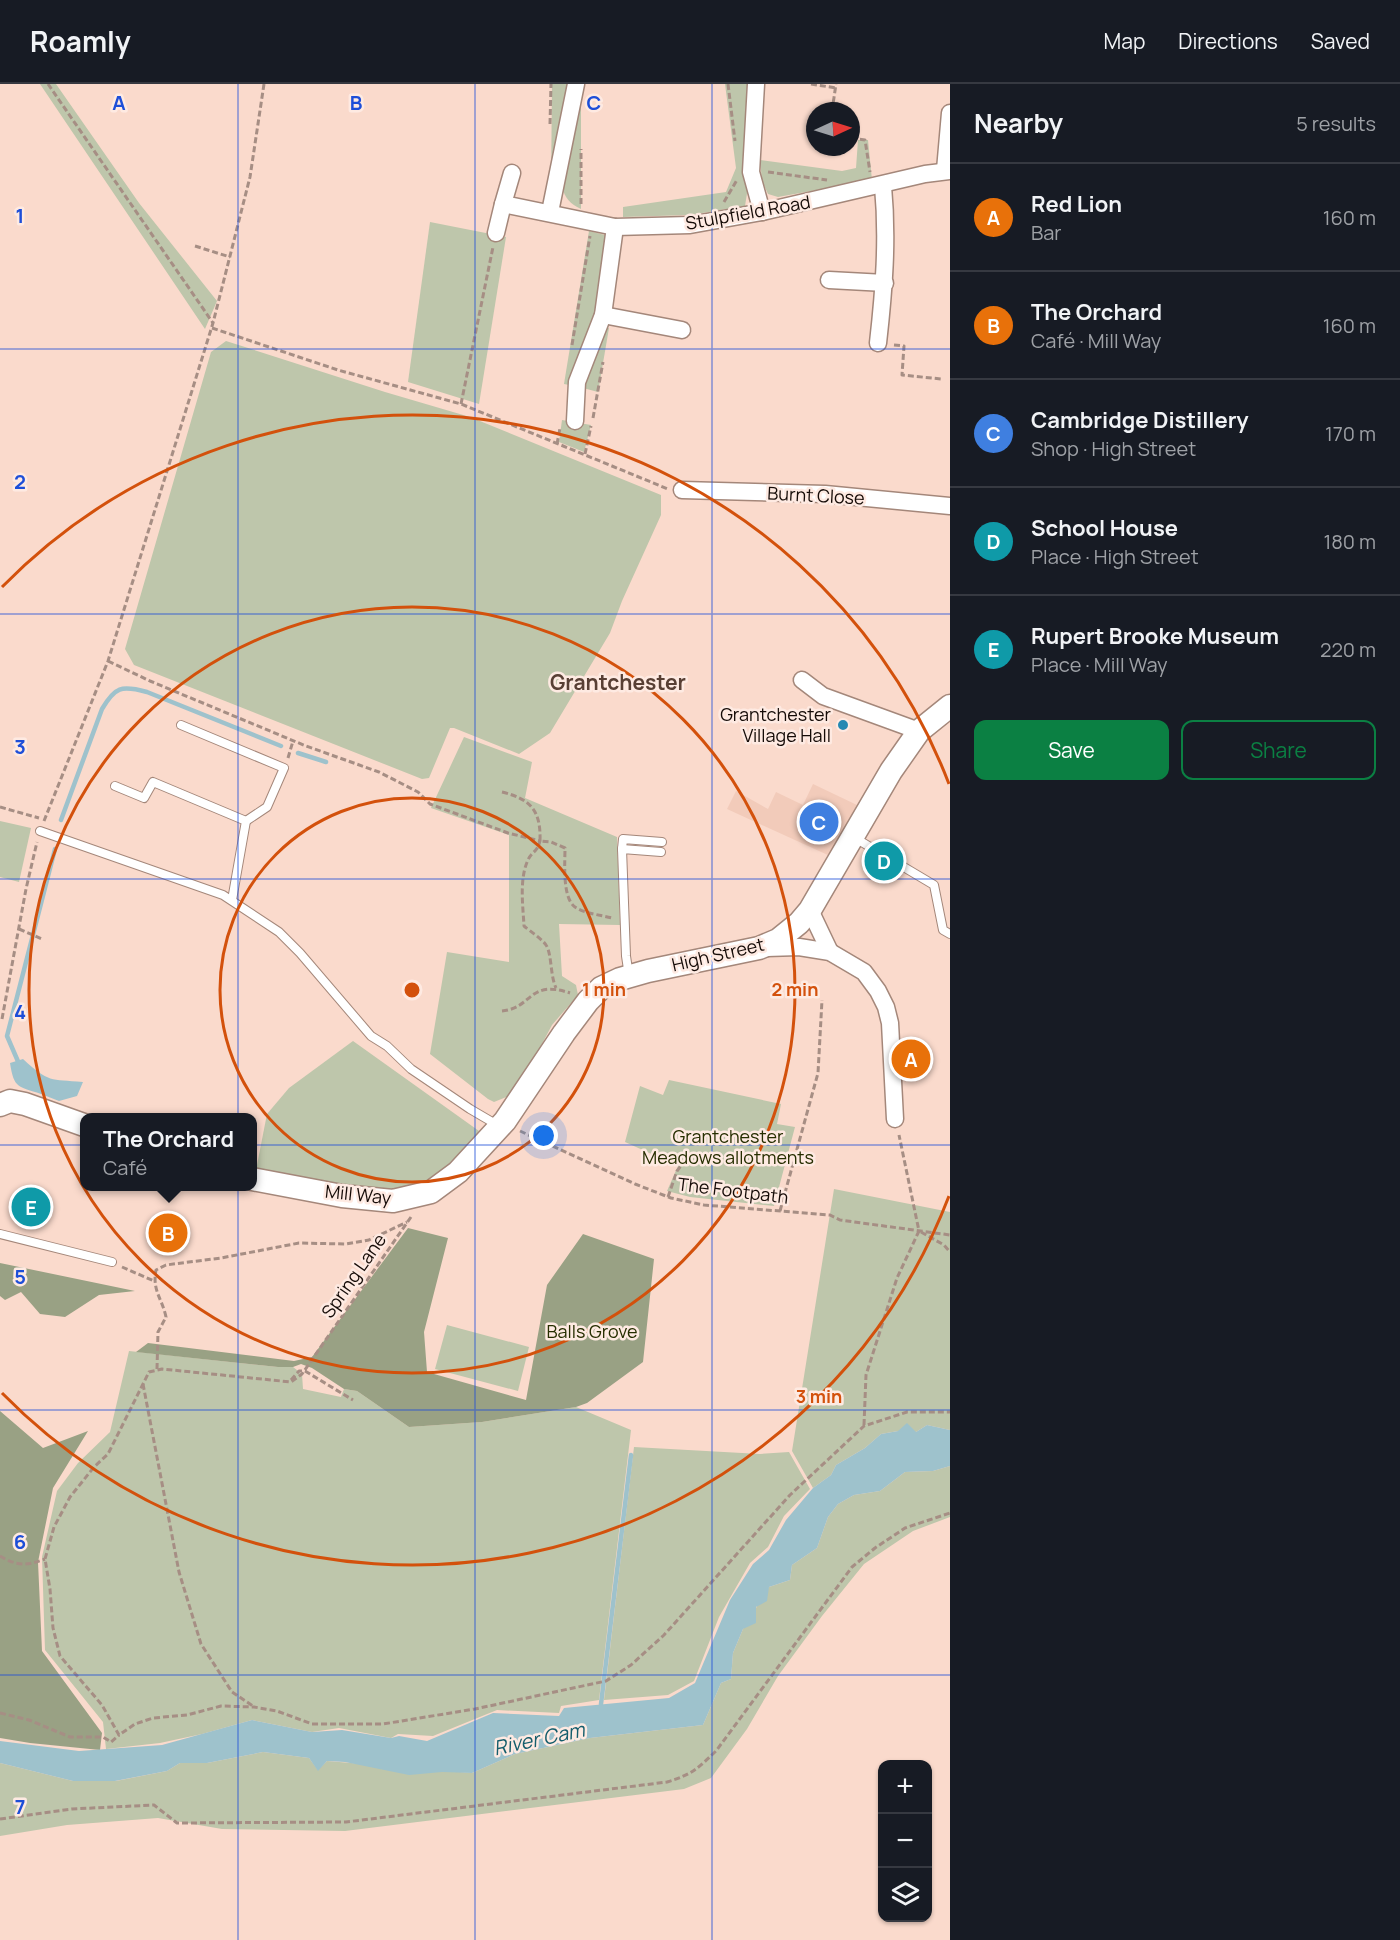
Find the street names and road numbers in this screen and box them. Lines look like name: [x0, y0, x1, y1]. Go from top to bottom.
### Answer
street label: Stulpfield Road: [684, 189, 812, 235]
street label: Burnt Close: [767, 480, 865, 510]
street label: High Street: [669, 932, 766, 976]
street label: The Footpath: [676, 1171, 790, 1209]
street label: Mill Way: [324, 1179, 393, 1209]
street label: Spring Lane: [315, 1229, 391, 1322]

